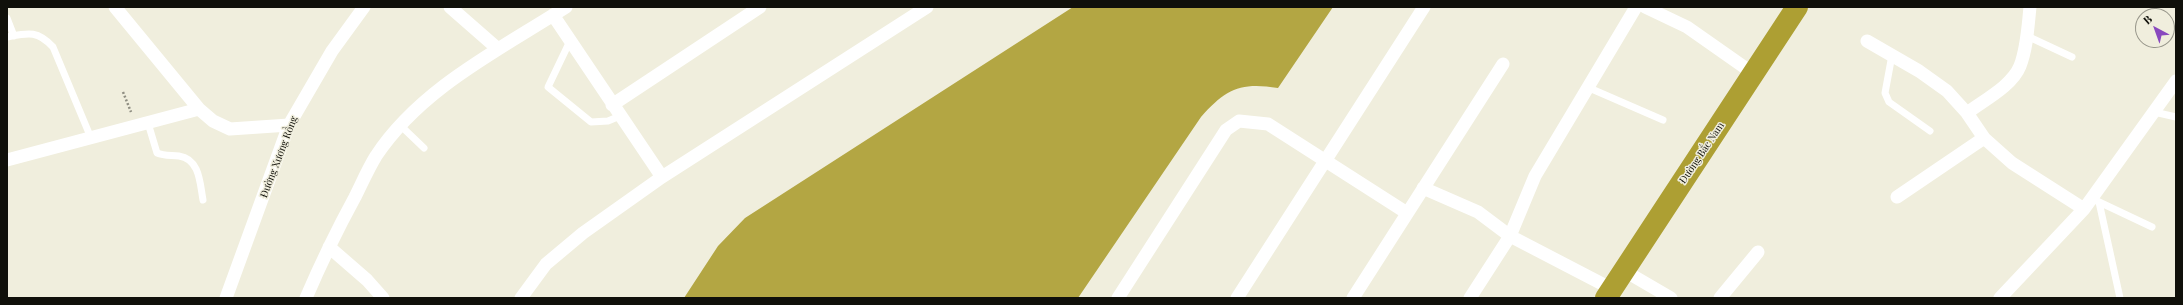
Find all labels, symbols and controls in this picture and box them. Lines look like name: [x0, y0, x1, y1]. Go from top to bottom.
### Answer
north arrow: [2135, 8, 2175, 48]
text: B: [2140, 11, 2155, 27]
street label: Đường Xương Rồng: [258, 115, 300, 199]
street label: Đường Bắc Nam: [1677, 120, 1727, 186]

